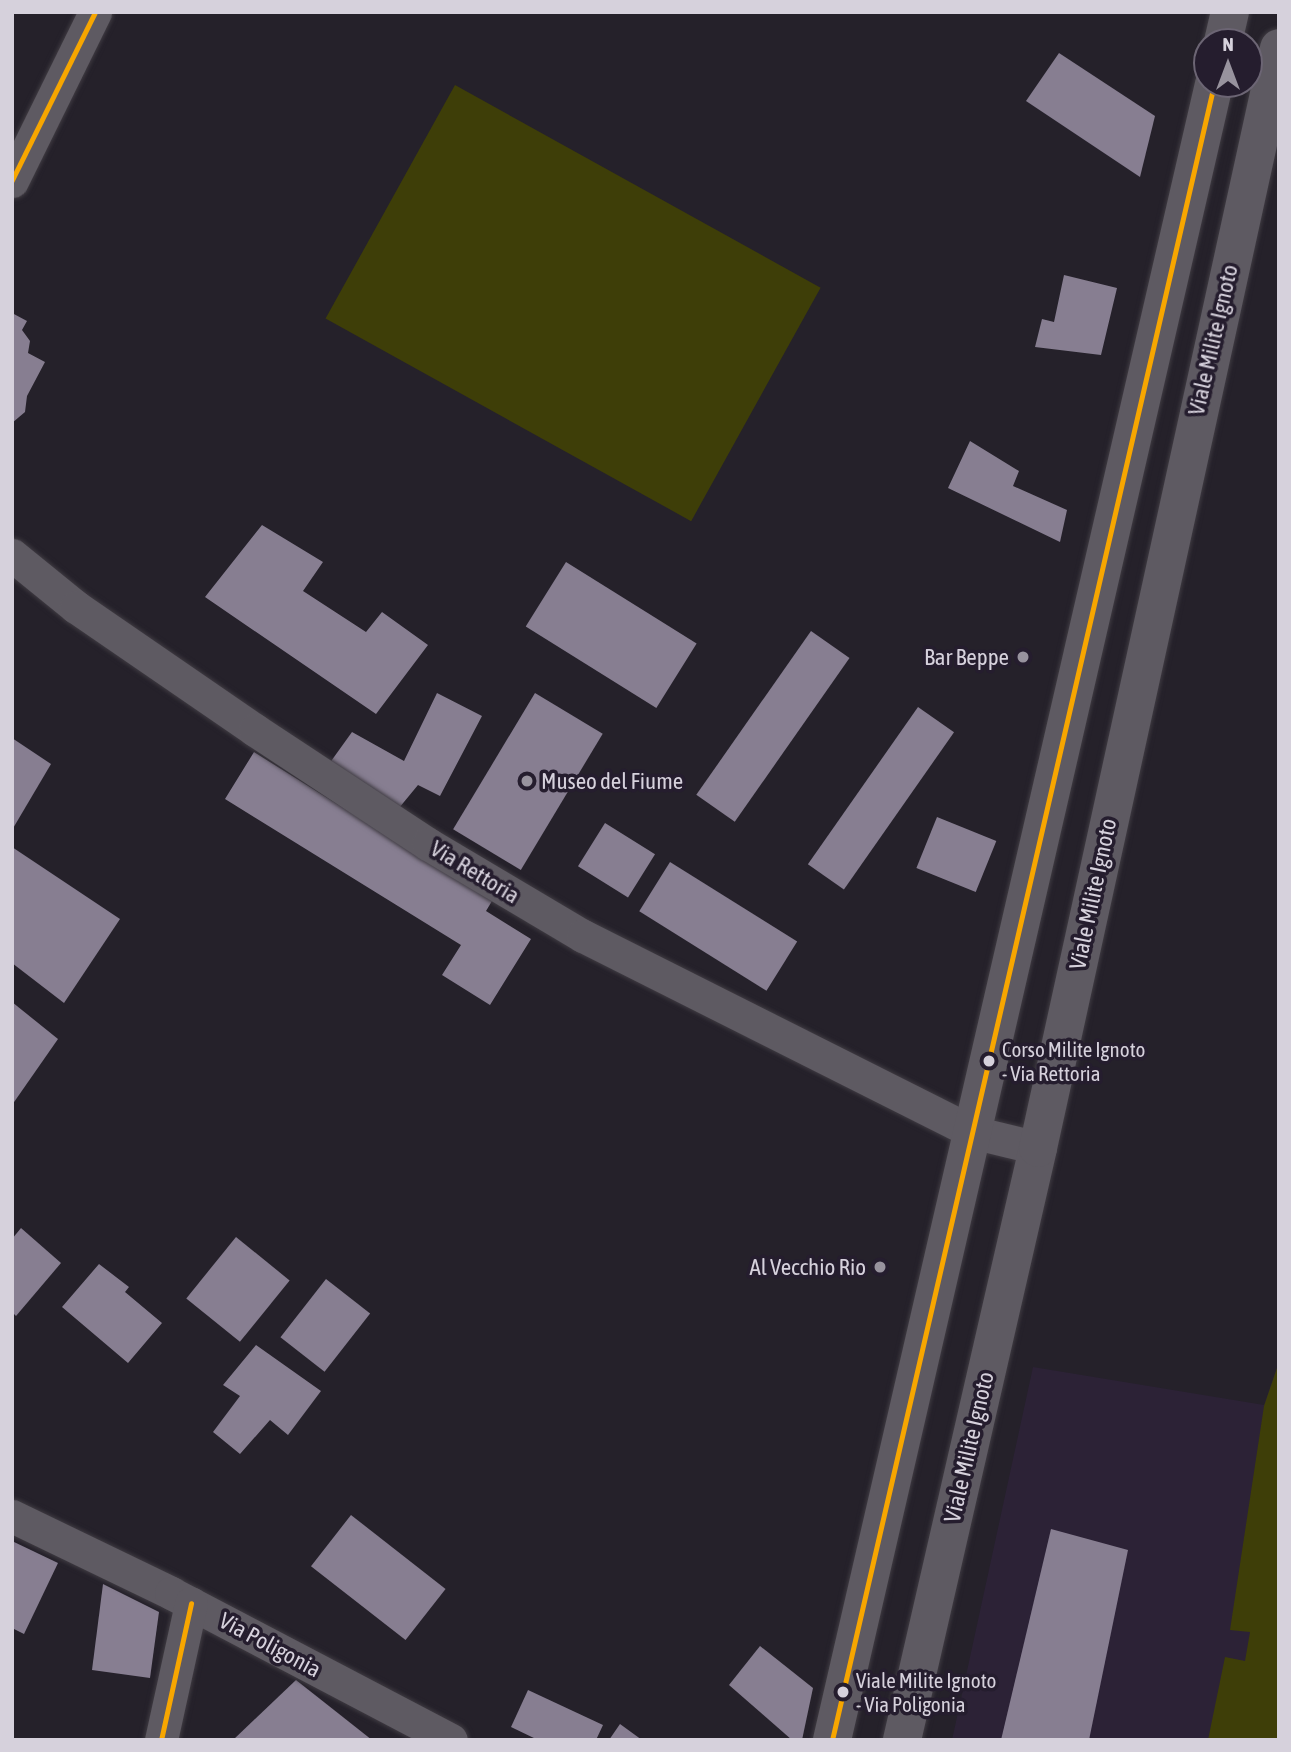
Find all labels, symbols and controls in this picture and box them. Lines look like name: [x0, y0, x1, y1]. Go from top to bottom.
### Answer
north arrow: [1193, 28, 1263, 98]
text: N: [1222, 33, 1234, 55]
street label: Viale Milite Ignoto: [1182, 262, 1244, 418]
place label: Bar Beppe: [924, 643, 1009, 671]
marker: Bar Beppe: [1015, 649, 1031, 665]
place label: Museo del Fiume: [541, 767, 683, 795]
marker: Museo del Fiume: [519, 773, 535, 789]
street label: Viale Milite Ignoto: [1064, 816, 1122, 972]
street label: Via Rettoria: [425, 835, 525, 909]
place label: Corso Milite Ignoto - Via Rettoria: [1002, 1036, 1145, 1086]
marker: Corso Milite Ignoto - Via Rettoria: [982, 1054, 996, 1068]
place label: Al Vecchio Rio: [750, 1253, 866, 1281]
marker: Al Vecchio Rio: [872, 1259, 888, 1275]
street label: Viale Milite Ignoto: [938, 1369, 1000, 1525]
street label: Via Poligonia: [215, 1607, 325, 1683]
place label: Viale Milite Ignoto - Via Poligonia: [856, 1667, 996, 1717]
marker: Viale Milite Ignoto - Via Poligonia: [836, 1685, 850, 1699]

